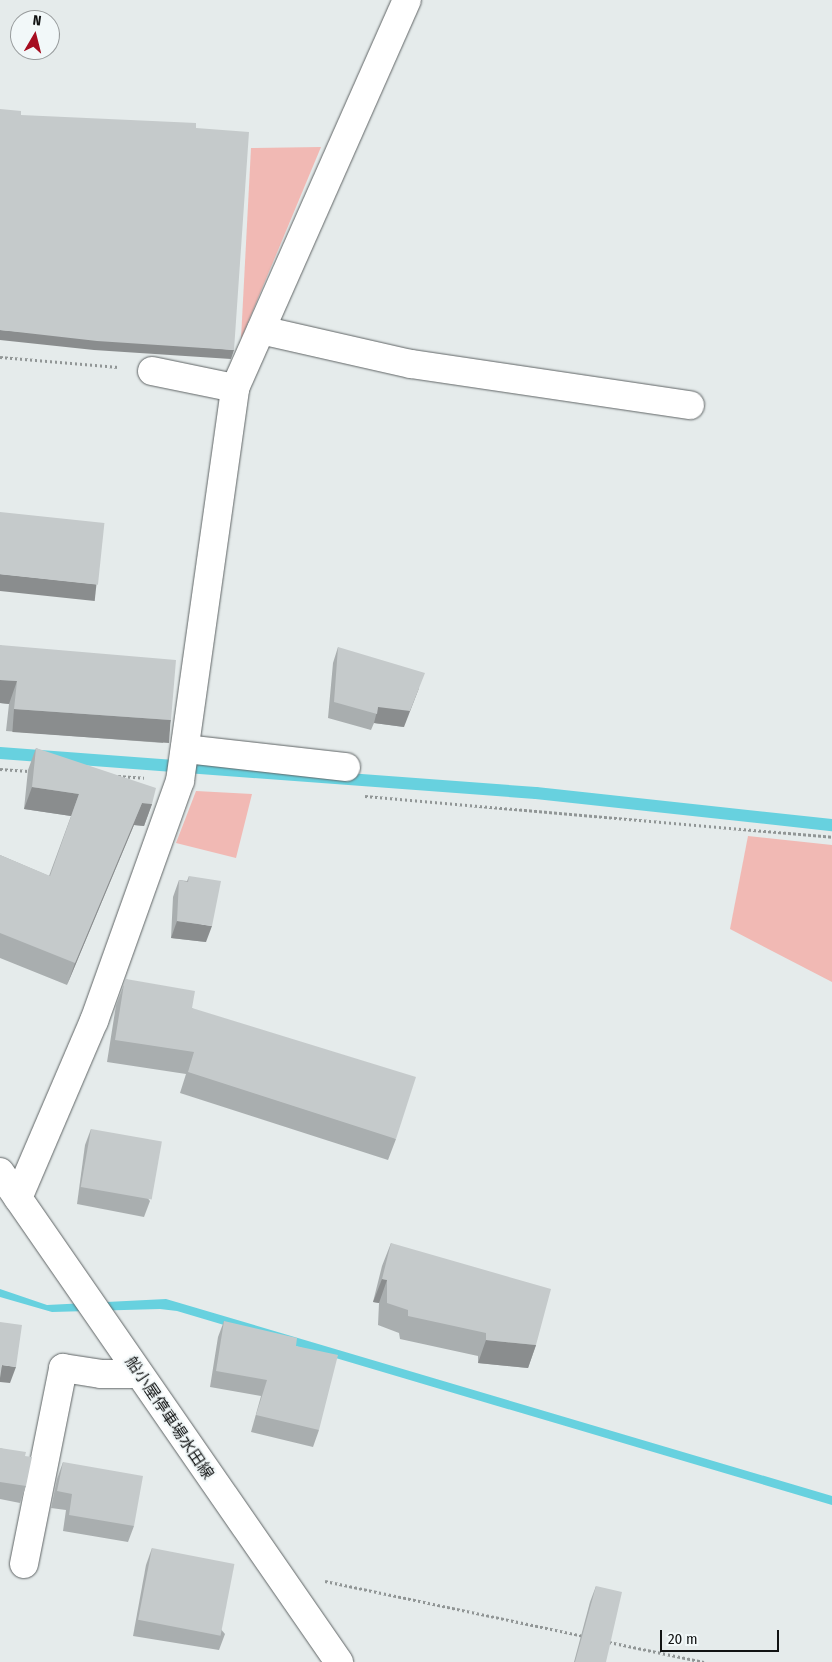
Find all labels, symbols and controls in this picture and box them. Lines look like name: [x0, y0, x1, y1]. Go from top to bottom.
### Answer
north arrow: [10, 10, 60, 60]
text: N: [32, 12, 42, 30]
street label: 船小屋停車場水田線: [121, 1353, 217, 1483]
scale bar: [662, 1620, 781, 1652]
text: 20 m: [668, 1630, 698, 1648]

